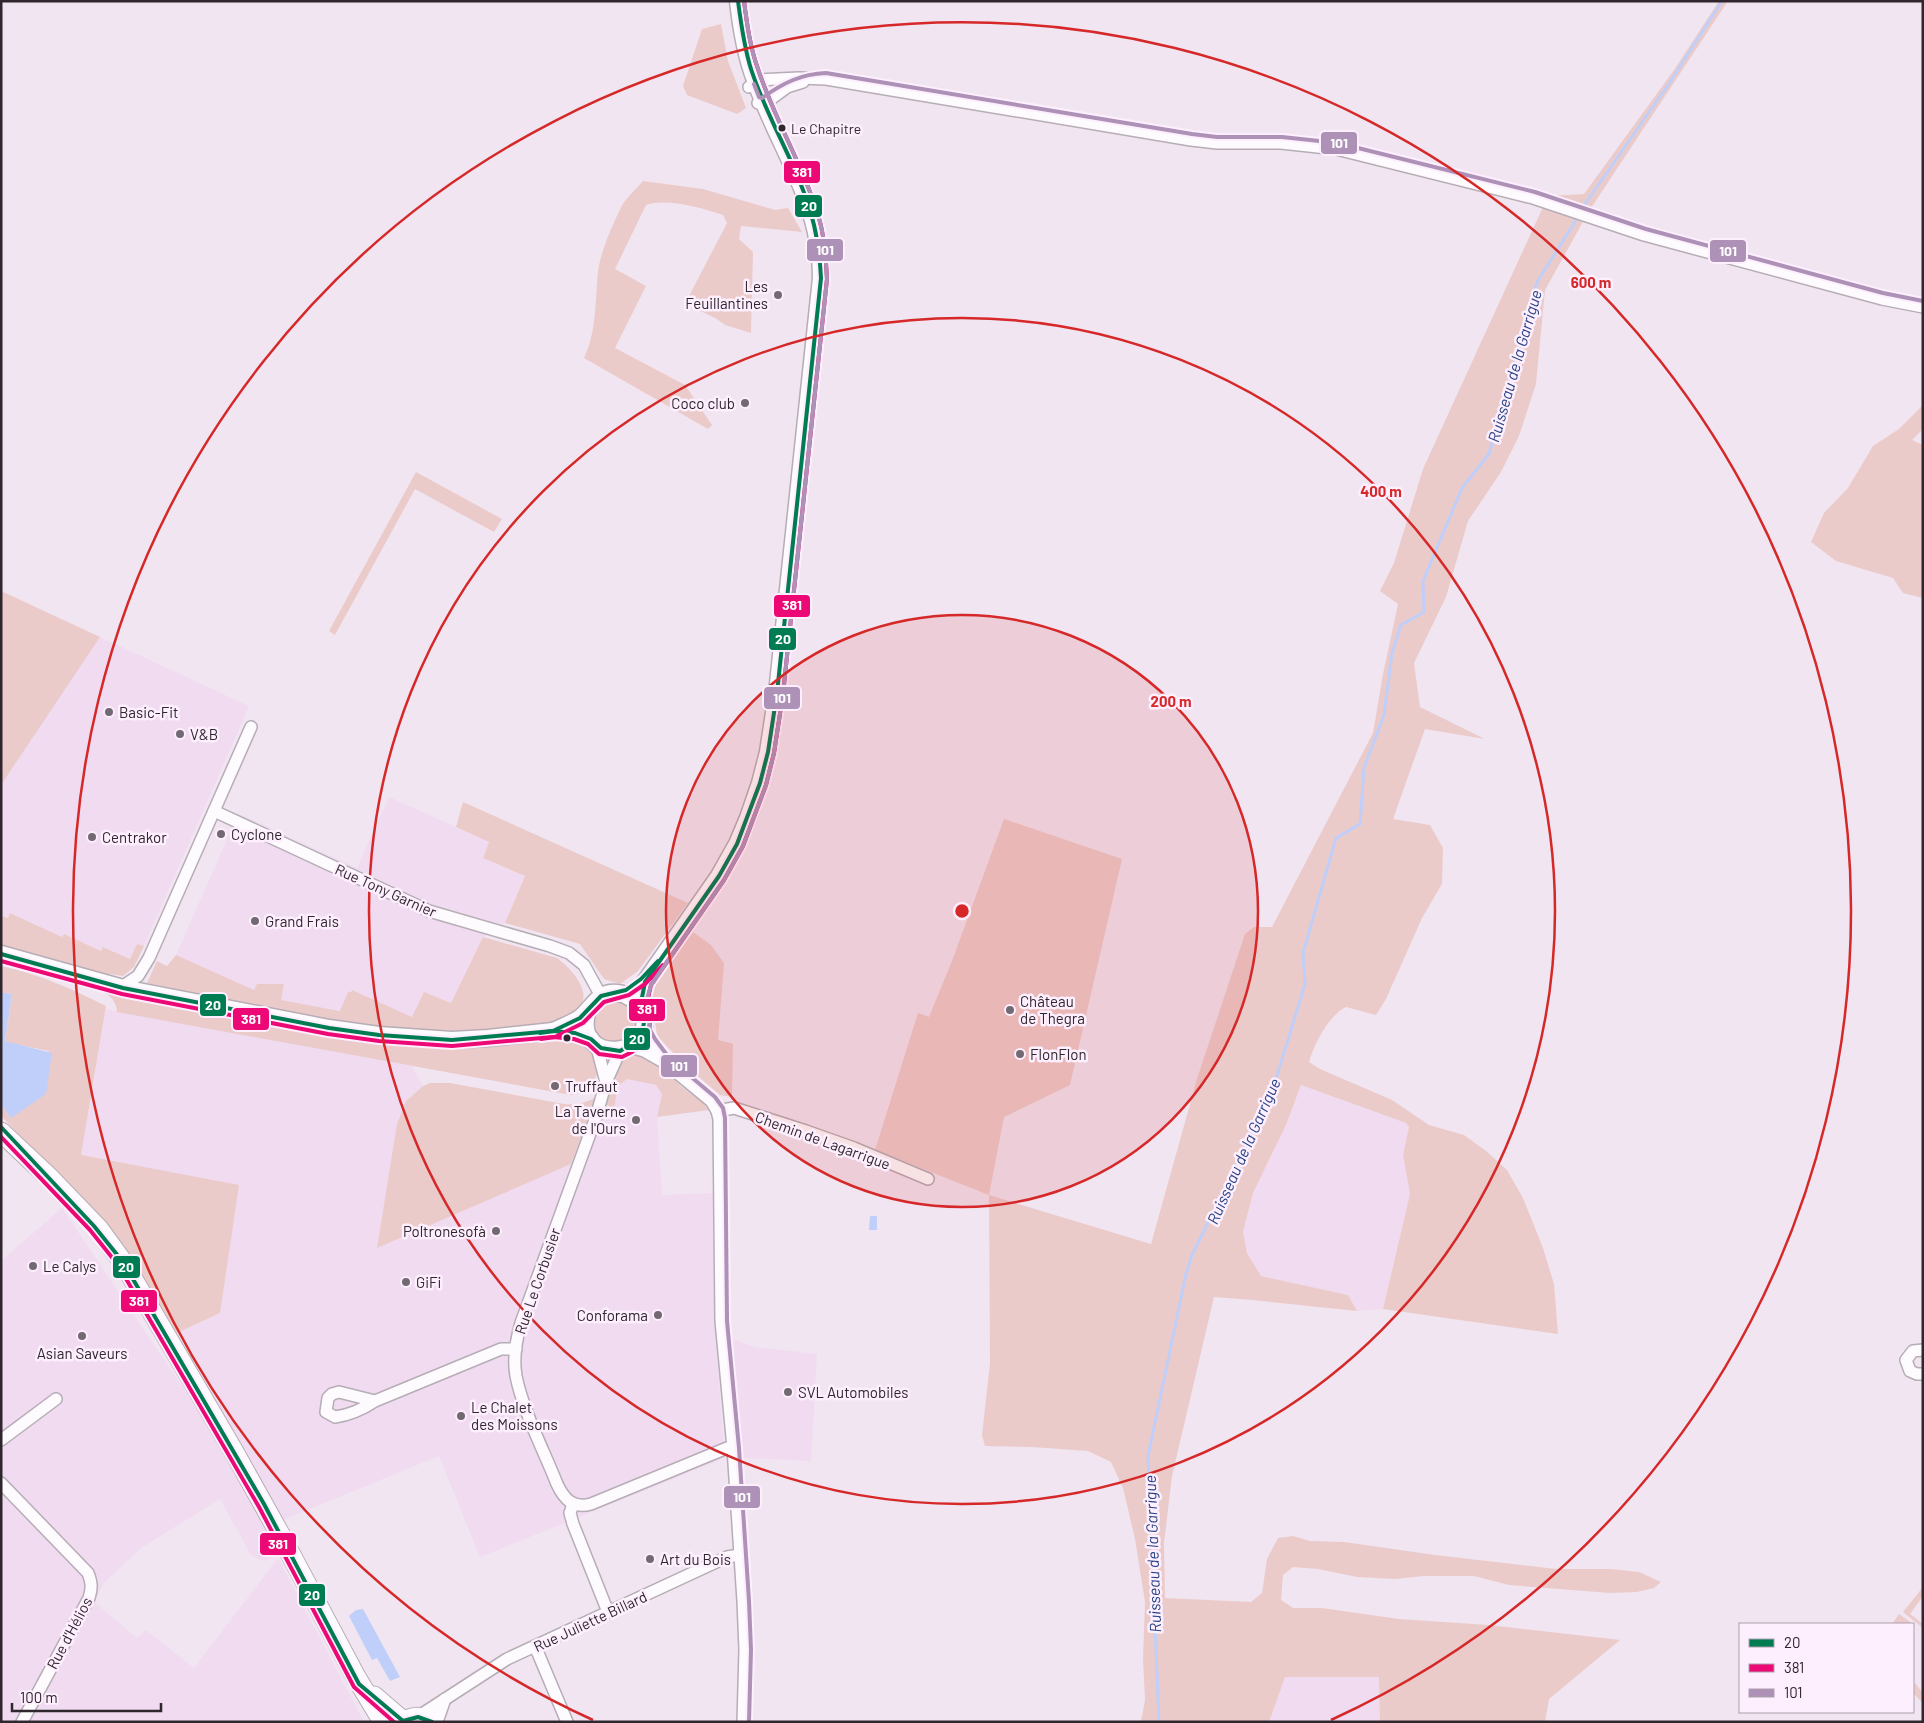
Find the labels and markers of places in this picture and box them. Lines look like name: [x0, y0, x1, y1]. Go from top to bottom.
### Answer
place label: Le Chapitre: [791, 120, 861, 137]
marker: Le Chapitre: [777, 123, 787, 133]
place label: Les Feuillantines: [685, 277, 768, 312]
marker: Les Feuillantines: [772, 289, 784, 301]
place label: Coco club: [671, 394, 735, 412]
marker: Coco club: [739, 397, 751, 409]
place label: Basic-Fit: [119, 703, 179, 721]
marker: Basic-Fit: [103, 706, 115, 718]
place label: V&B: [190, 725, 218, 743]
marker: V&B: [174, 728, 186, 740]
place label: Cyclone: [231, 825, 282, 843]
place label: Centrakor: [102, 828, 167, 846]
marker: Cyclone: [215, 828, 227, 840]
marker: Centrakor: [86, 831, 98, 843]
centre of rings: [953, 902, 971, 920]
place label: Grand Frais: [265, 912, 339, 930]
marker: Grand Frais: [249, 915, 261, 927]
place label: Château de Thegra: [1020, 992, 1085, 1027]
marker: Château de Thegra: [1004, 1004, 1016, 1016]
unlabelled marker: [562, 1033, 572, 1043]
place label: FlonFlon: [1030, 1045, 1086, 1063]
marker: FlonFlon: [1014, 1048, 1026, 1060]
place label: Truffaut: [565, 1077, 618, 1095]
marker: Truffaut: [549, 1080, 561, 1092]
place label: La Taverne de l'Ours: [555, 1102, 626, 1137]
marker: La Taverne de l'Ours: [630, 1114, 642, 1126]
place label: Poltronesofà: [403, 1222, 486, 1240]
marker: Poltronesofà: [490, 1225, 502, 1237]
place label: Le Calys: [43, 1257, 96, 1275]
marker: Le Calys: [27, 1260, 39, 1272]
place label: GiFi: [416, 1273, 441, 1291]
marker: GiFi: [400, 1276, 412, 1288]
place label: Conforama: [577, 1306, 648, 1324]
marker: Conforama: [652, 1309, 664, 1321]
marker: Asian Saveurs: [76, 1330, 88, 1342]
place label: Asian Saveurs: [37, 1344, 127, 1362]
place label: SVL Automobiles: [798, 1383, 909, 1401]
marker: SVL Automobiles: [782, 1386, 794, 1398]
place label: Le Chalet des Moissons: [471, 1398, 558, 1433]
marker: Le Chalet des Moissons: [455, 1410, 467, 1422]
place label: Art du Bois: [660, 1550, 731, 1568]
marker: Art du Bois: [644, 1553, 656, 1565]

